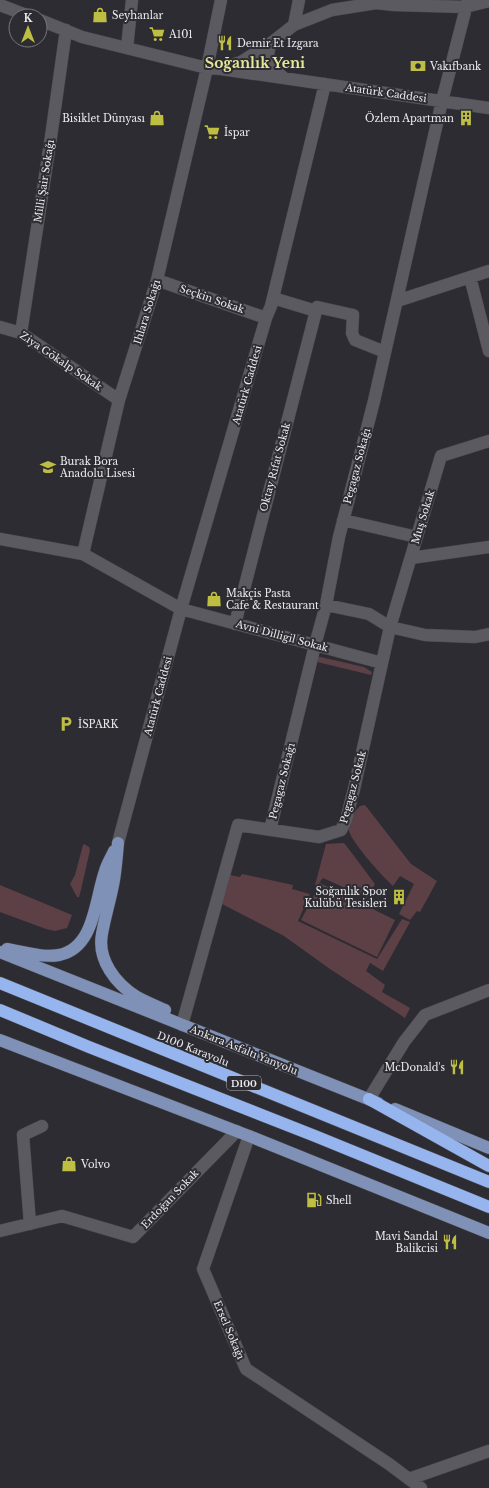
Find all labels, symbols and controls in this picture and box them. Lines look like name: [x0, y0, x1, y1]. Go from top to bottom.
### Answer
shop icon: Seyhanlar: [91, 6, 109, 24]
north arrow: [8, 8, 48, 48]
place label: Seyhanlar: [112, 9, 163, 22]
text: K: [23, 11, 33, 25]
supermarket icon: A101: [148, 25, 166, 43]
place label: A101: [168, 28, 193, 41]
restaurant icon: Demir Et Izgara: [216, 34, 234, 52]
place label: Demir Et Izgara: [237, 37, 319, 50]
district label: Soğanlık Yeni: [205, 54, 305, 72]
bank icon: Vakıfbank: [409, 57, 427, 75]
place label: Vakıfbank: [429, 60, 482, 73]
street label: Atatürk Caddesi: [344, 81, 428, 105]
shop icon: Bisiklet Dünyası: [148, 109, 166, 127]
building icon: Özlem Apartman: [457, 109, 475, 127]
place label: Özlem Apartman: [365, 111, 454, 125]
place label: Bisiklet Dünyası: [62, 112, 146, 125]
supermarket icon: İspar: [203, 123, 221, 141]
place label: İspar: [224, 125, 250, 139]
street label: Milli Şair Sokağı: [31, 138, 57, 223]
street label: Ihlara Sokağı: [131, 278, 163, 346]
street label: Seçkin Sokak: [178, 282, 247, 316]
street label: Ziya Gökalp Sokak: [17, 329, 105, 394]
street label: Atatürk Caddesi: [229, 343, 265, 427]
street label: Oktay Rıfat Sokak: [257, 420, 293, 513]
street label: Pegagaz Sokağı: [341, 426, 374, 505]
place label: Burak Bora Anadolu Lisesi: [59, 455, 136, 480]
school or university icon: Burak Bora Anadolu Lisesi: [39, 458, 57, 476]
street label: Muş Sokak: [409, 488, 438, 546]
place label: Makçis Pasta Cafe & Restaurant: [226, 587, 319, 612]
shop icon: Makçis Pasta Cafe & Restaurant: [205, 590, 223, 608]
street label: Avni Dilligil Sokak: [233, 617, 330, 655]
street label: Atatürk Caddesi: [141, 654, 175, 738]
parking icon: İSPARK: [57, 715, 75, 733]
place label: İSPARK: [78, 717, 118, 731]
street label: Pegagaz Sokağı: [266, 741, 298, 820]
street label: Pegagaz Sokak: [337, 748, 369, 825]
place label: Soğanlık Spor Kulübü Tesisleri: [305, 885, 388, 910]
building icon: Soğanlık Spor Kulübü Tesisleri: [390, 888, 408, 906]
street label: Ankara Asfaltı Yanyolu: [187, 1022, 300, 1078]
street label: D100 Karayolu: [155, 1029, 231, 1069]
restaurant icon: McDonald's: [448, 1058, 466, 1076]
place label: McDonald's: [385, 1061, 445, 1074]
road number: D100: [227, 1076, 261, 1090]
shop icon: Volvo: [60, 1155, 78, 1173]
place label: Volvo: [80, 1158, 111, 1171]
street label: Erdoğan Sokak: [138, 1166, 202, 1231]
fuel station icon: Shell: [305, 1191, 323, 1209]
place label: Shell: [326, 1194, 352, 1207]
place label: Mavi Sandal Balikcisi: [375, 1230, 439, 1255]
restaurant icon: Mavi Sandal Balikcisi: [441, 1233, 459, 1251]
street label: Ersel Sokağı: [211, 1299, 247, 1362]

